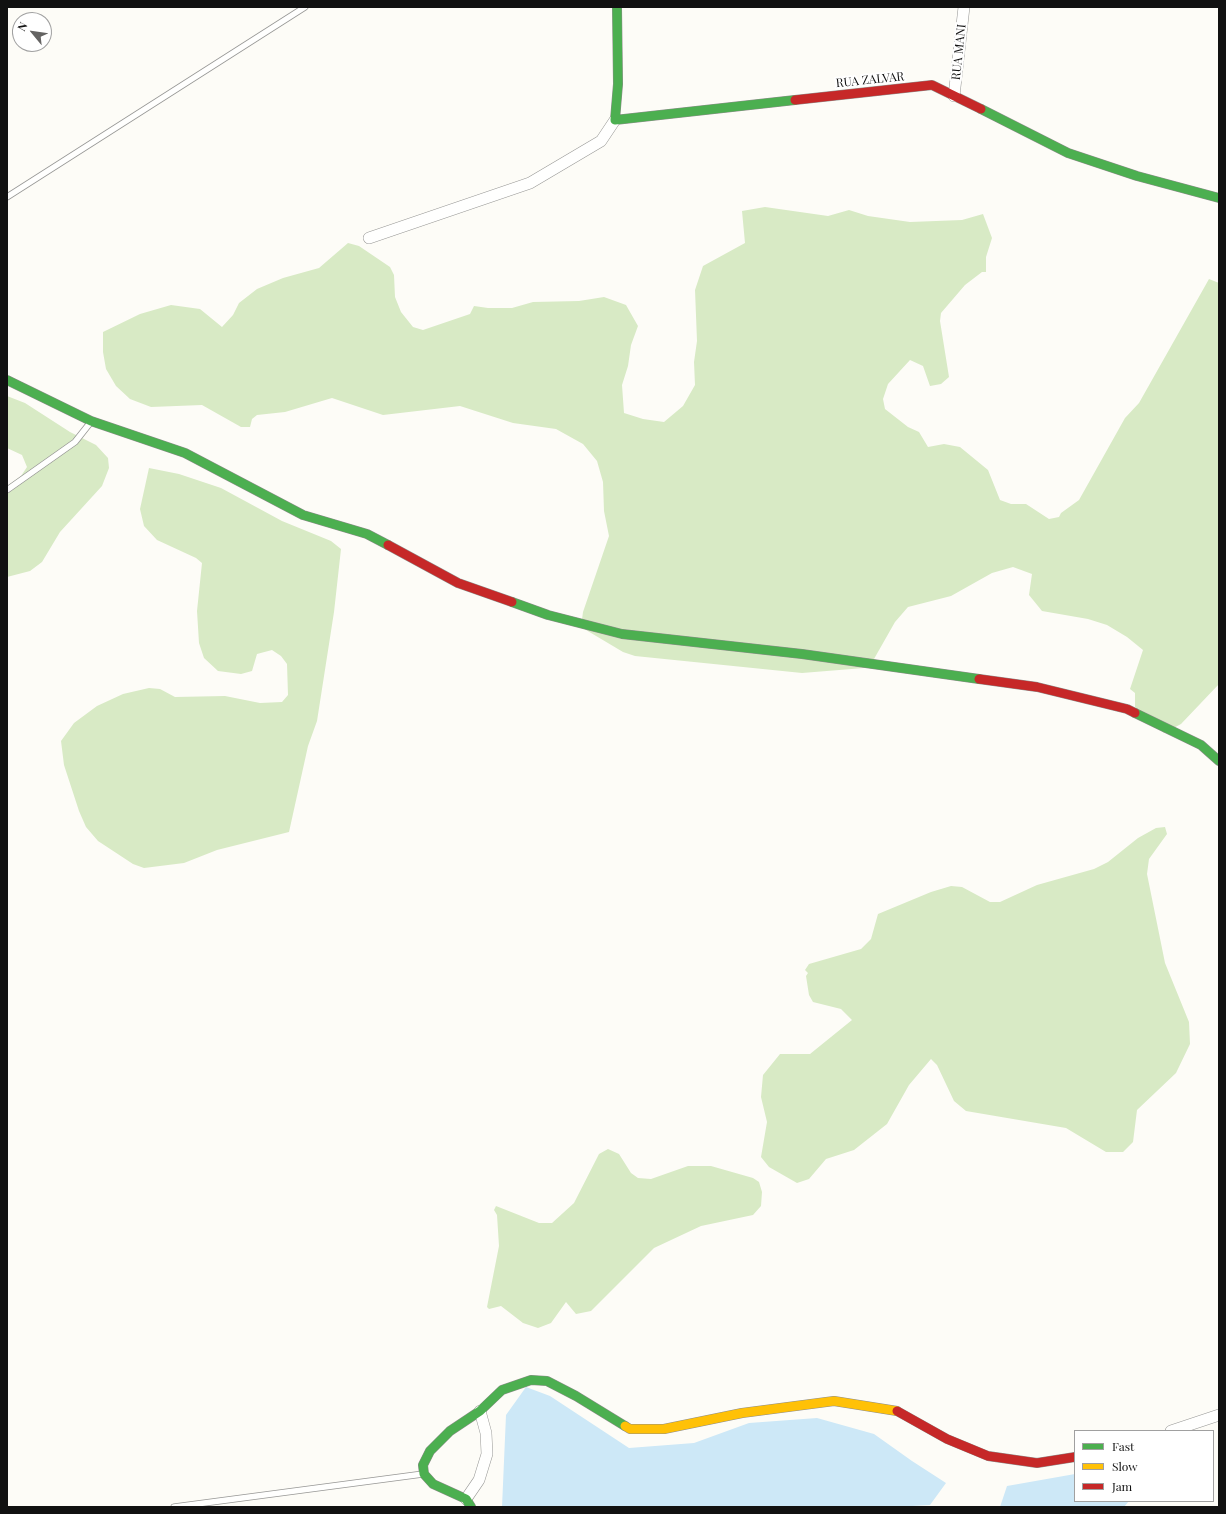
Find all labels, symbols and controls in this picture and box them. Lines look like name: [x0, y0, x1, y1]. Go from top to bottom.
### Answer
north arrow: [12, 12, 52, 52]
text: N: [13, 19, 30, 34]
street label: RUA MANI: [949, 23, 969, 81]
street label: RUA ZALVAR: [835, 69, 905, 91]
legend: [1074, 1430, 1214, 1502]
text: Fast: [1112, 1438, 1134, 1454]
text: Slow: [1112, 1458, 1138, 1474]
text: Jam: [1112, 1478, 1132, 1494]

